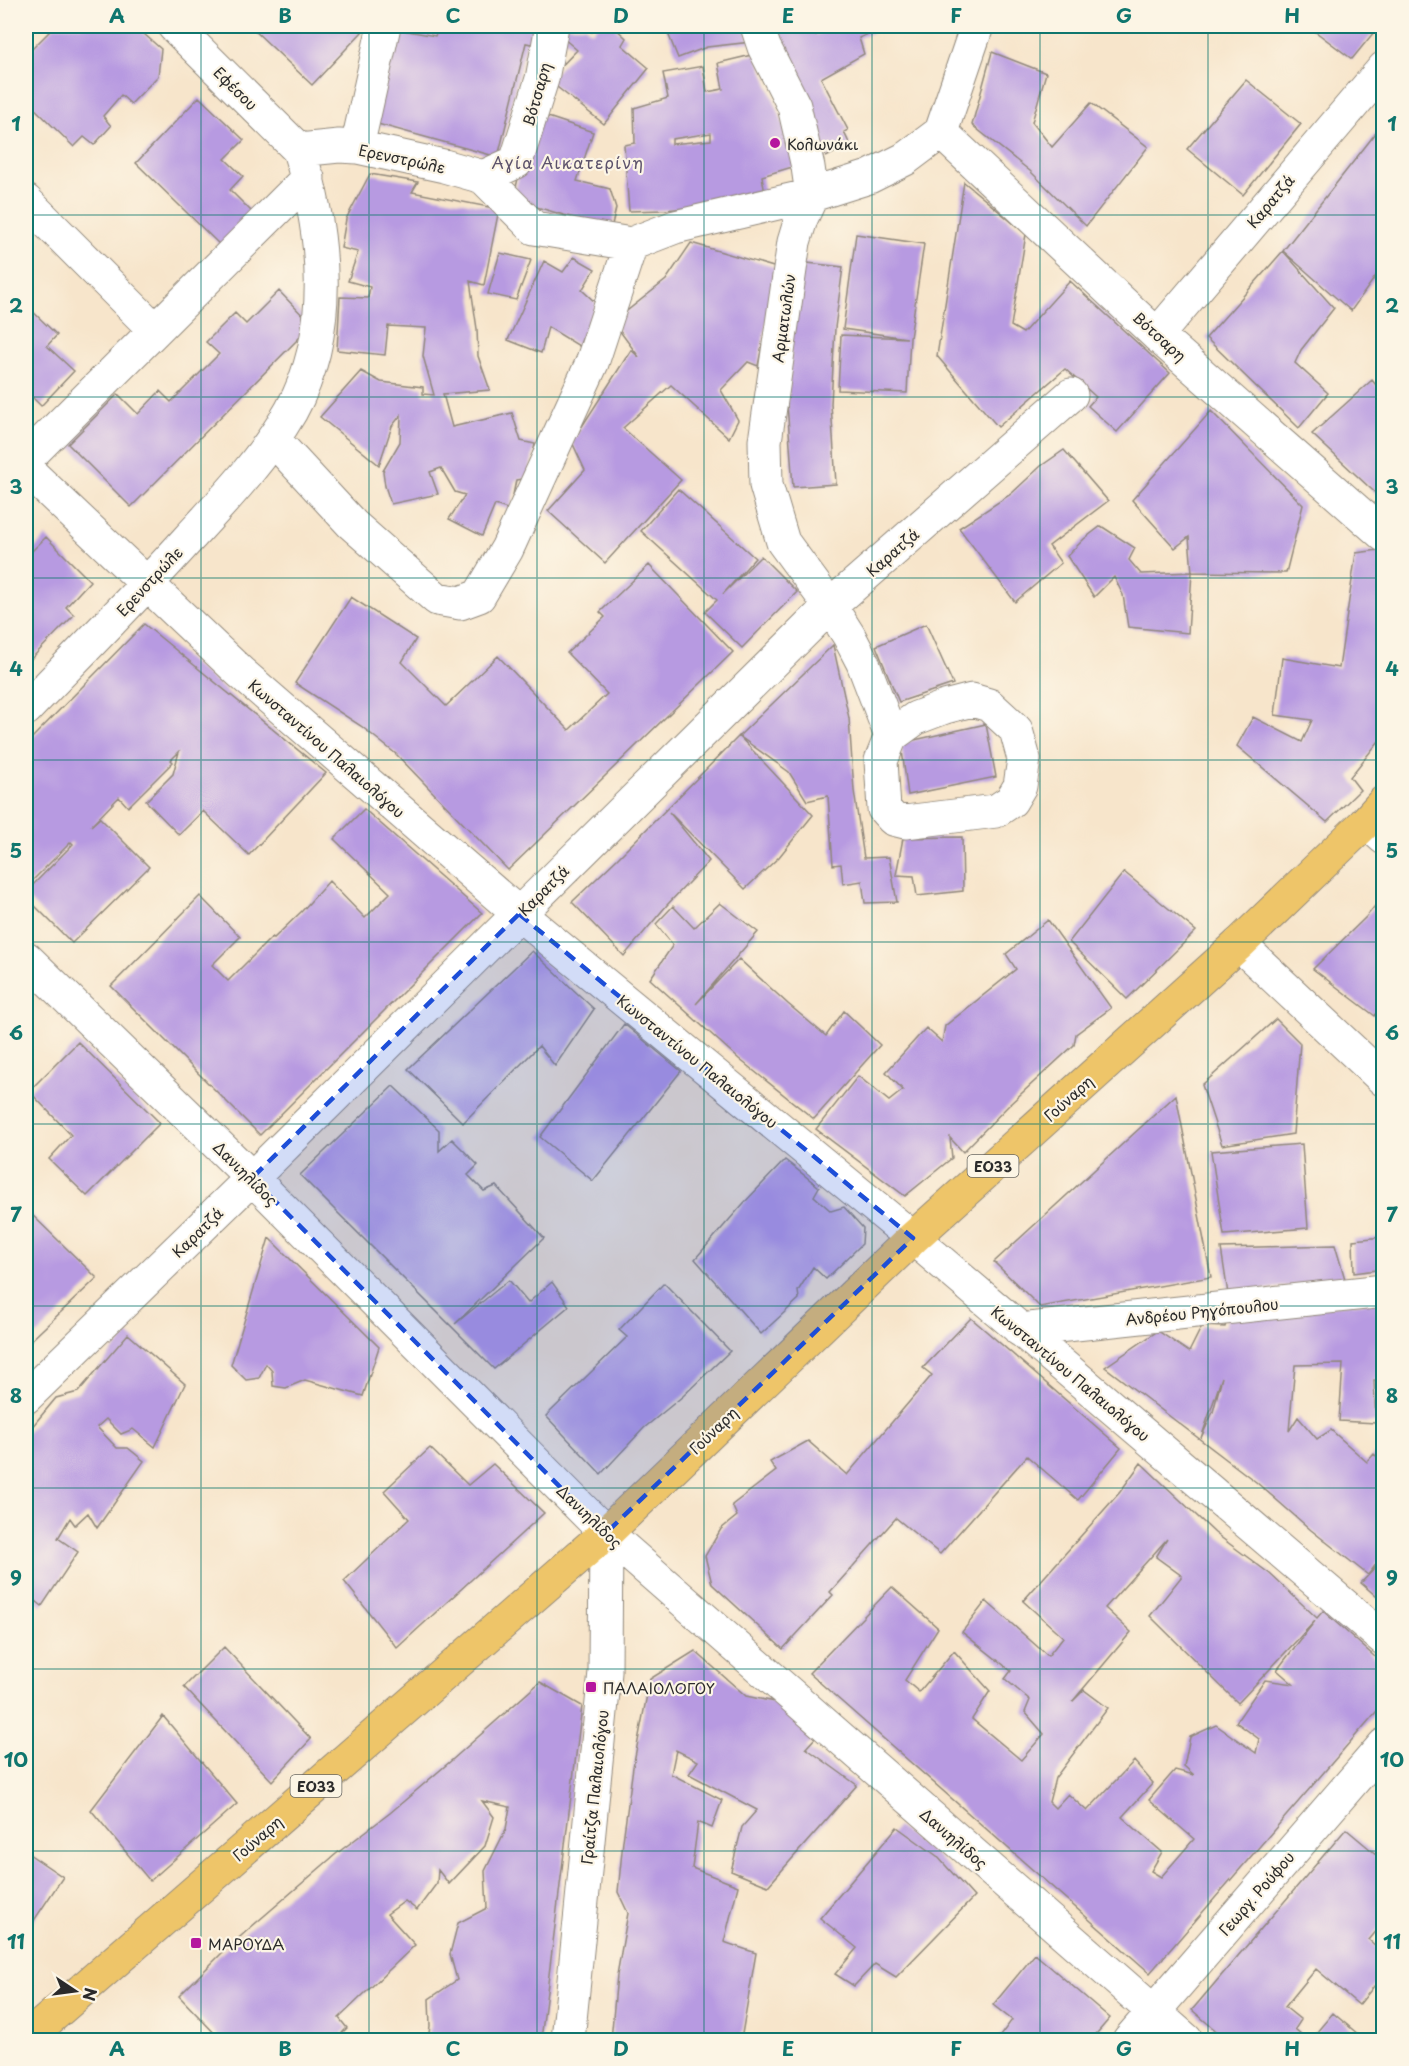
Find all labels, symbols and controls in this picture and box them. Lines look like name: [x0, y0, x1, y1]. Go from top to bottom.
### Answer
text: A: [109, 0, 125, 30]
text: B: [278, 0, 292, 30]
text: C: [445, 0, 461, 30]
text: D: [613, 0, 629, 30]
text: E: [782, 0, 794, 30]
text: F: [950, 0, 962, 30]
text: G: [1116, 0, 1132, 30]
text: H: [1284, 0, 1300, 30]
street label: Βότσαρη: [516, 59, 556, 129]
street label: Εφέσου: [209, 61, 263, 115]
text: 1: [11, 108, 21, 138]
text: 1: [1387, 108, 1397, 138]
place label: Κολωνάκι: [787, 132, 859, 155]
marker: Κολωνάκι: [768, 136, 782, 150]
street label: Ερενστρώλε: [357, 138, 448, 178]
district label: Αγία Αικατερίνη: [492, 150, 644, 174]
street label: Καρατζά: [1241, 169, 1299, 233]
street label: Αρματωλών: [765, 272, 801, 364]
text: 2: [9, 290, 23, 320]
text: 2: [1385, 290, 1399, 320]
street label: Βότσαρη: [1128, 306, 1192, 366]
text: 3: [9, 471, 23, 501]
text: 3: [1385, 471, 1399, 501]
street label: Καρατζά: [860, 522, 924, 582]
street label: Ερενστρώλε: [111, 541, 188, 621]
text: 4: [9, 653, 23, 683]
text: 4: [1385, 653, 1399, 683]
street label: Κωνσταντίνου Παλαιολόγου: [244, 673, 410, 823]
text: 5: [10, 835, 22, 865]
text: 5: [1386, 835, 1398, 865]
street label: Καρατζά: [512, 859, 574, 921]
street label: Κωνσταντίνου Παλαιολόγου: [613, 989, 783, 1133]
text: 6: [9, 1017, 23, 1047]
text: 6: [1385, 1017, 1399, 1047]
street label: Γούναρη: [1038, 1069, 1098, 1127]
street label: Δανιηλίδος: [208, 1135, 284, 1211]
road number: ΕΟ33: [968, 1155, 1018, 1177]
text: 7: [10, 1199, 22, 1229]
text: 7: [1386, 1199, 1398, 1229]
street label: Καρατζά: [166, 1201, 228, 1262]
street label: Ανδρέου Ρηγόπουλου: [1124, 1292, 1280, 1330]
street label: Κωνσταντίνου Παλαιολόγου: [987, 1300, 1155, 1446]
text: 8: [10, 1380, 22, 1410]
text: 8: [1386, 1380, 1398, 1410]
street label: Γούναρη: [684, 1401, 742, 1459]
street label: Δανιηλίδος: [552, 1479, 628, 1553]
text: 9: [10, 1562, 22, 1592]
text: 9: [1386, 1562, 1398, 1592]
place label: ΠΑΛΑΙΟΛΟΓΟΥ: [603, 1676, 715, 1699]
marker: ΠΑΛΑΙΟΛΟΓΟΥ: [584, 1680, 598, 1694]
street label: Γραίτζα Παλαιολόγου: [574, 1709, 614, 1865]
text: 10: [4, 1744, 28, 1774]
text: 10: [1380, 1744, 1404, 1774]
road number: ΕΟ33: [290, 1775, 342, 1797]
street label: Δανιηλίδος: [915, 1802, 993, 1874]
street label: Γούναρη: [227, 1810, 287, 1866]
street label: Γεωργ. Ρούφου: [1213, 1846, 1299, 1940]
text: 11: [7, 1926, 25, 1956]
text: 11: [1383, 1926, 1401, 1956]
place label: ΜΑΡΟΥΔΑ: [208, 1932, 285, 1955]
marker: ΜΑΡΟΥΔΑ: [189, 1936, 203, 1950]
north arrow: [45, 1961, 105, 2021]
text: N: [77, 1986, 104, 2003]
text: A: [109, 2033, 125, 2063]
text: B: [278, 2033, 292, 2063]
text: C: [445, 2033, 461, 2063]
text: D: [613, 2033, 629, 2063]
text: E: [782, 2033, 794, 2063]
text: F: [950, 2033, 962, 2063]
text: G: [1116, 2033, 1132, 2063]
text: H: [1284, 2033, 1300, 2063]

